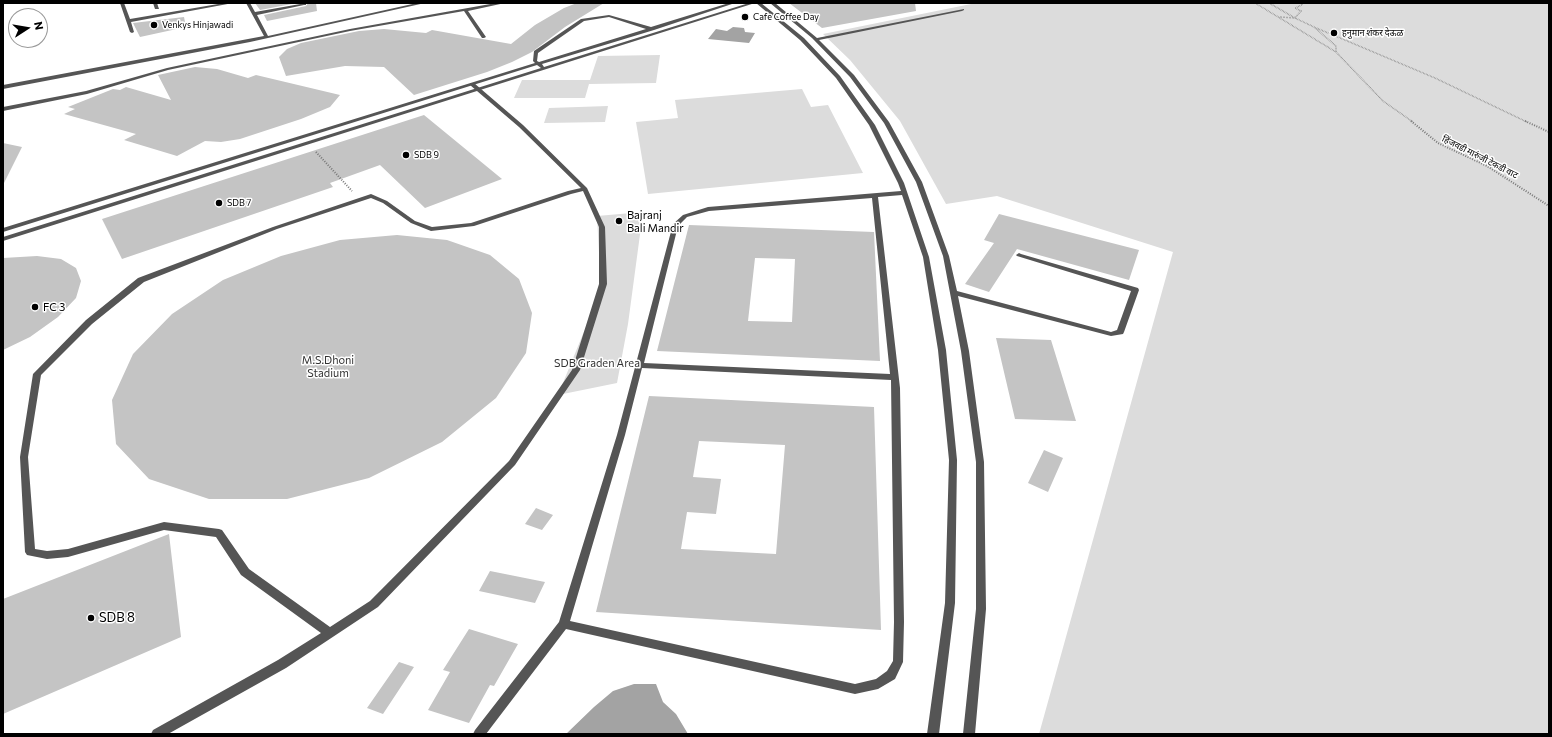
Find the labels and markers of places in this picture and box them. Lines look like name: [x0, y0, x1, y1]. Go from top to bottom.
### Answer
marker: Cafe Coffee Day: [740, 12, 750, 22]
place label: Cafe Coffee Day: [753, 12, 819, 22]
marker: Venkys Hinjawadi: [149, 20, 159, 30]
place label: Venkys Hinjawadi: [162, 20, 233, 30]
marker: हनुमान शंकर देऊळ: [1329, 28, 1339, 38]
place label: हनुमान शंकर देऊळ: [1342, 28, 1403, 38]
marker: SDB 9: [401, 150, 411, 160]
place label: SDB 9: [414, 150, 439, 160]
marker: SDB 7: [214, 198, 224, 208]
place label: SDB 7: [227, 198, 251, 208]
place label: Bajranj Bali Mandir: [627, 208, 684, 234]
marker: Bajranj Bali Mandir: [614, 216, 624, 226]
place label: FC 3: [43, 300, 65, 314]
marker: FC 3: [30, 302, 40, 312]
place label: SDB 8: [99, 610, 135, 626]
marker: SDB 8: [86, 613, 96, 623]

